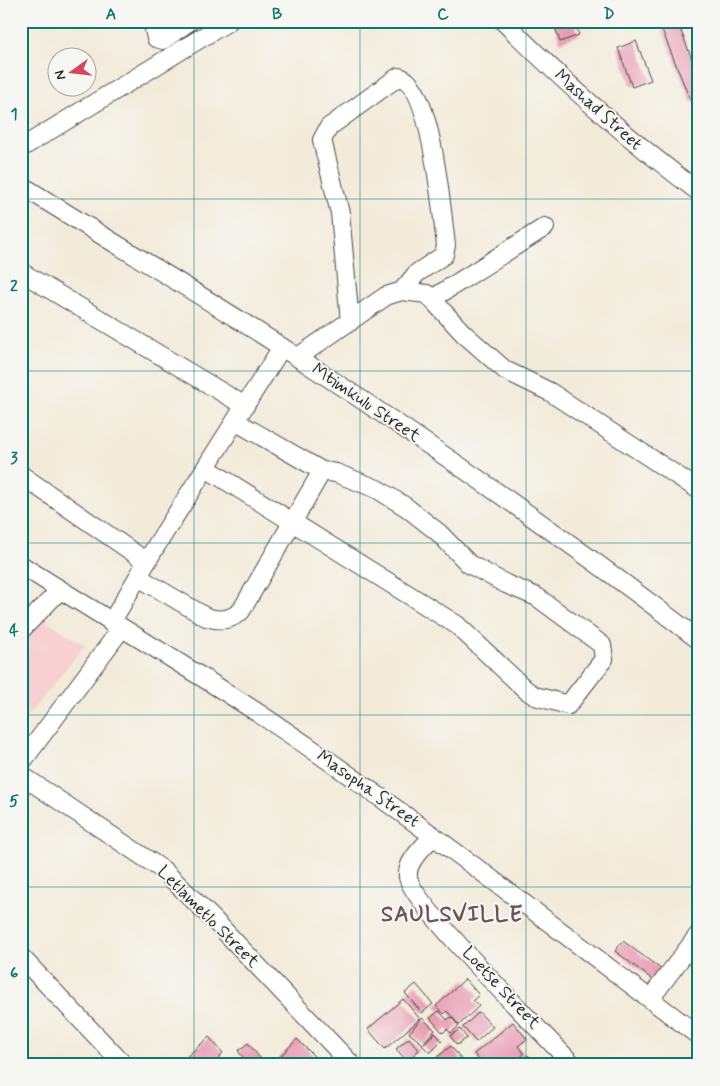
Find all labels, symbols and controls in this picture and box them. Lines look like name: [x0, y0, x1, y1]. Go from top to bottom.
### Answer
text: A: [106, 4, 116, 25]
text: B: [272, 4, 282, 25]
text: C: [437, 4, 449, 25]
text: D: [603, 4, 615, 25]
north arrow: [48, 48, 98, 98]
street label: Mashad Street: [549, 64, 647, 156]
text: N: [51, 68, 70, 82]
text: 1: [10, 104, 18, 125]
text: 2: [10, 276, 18, 297]
street label: Mtimkulu Street: [307, 358, 425, 448]
text: 3: [10, 448, 18, 469]
text: 4: [9, 620, 19, 641]
street label: Masopha Street: [312, 745, 424, 834]
text: 5: [9, 791, 19, 812]
street label: Letlametlo Street: [152, 861, 265, 974]
district label: SAULSVILLE: [381, 901, 523, 929]
street label: Loetse Street: [456, 941, 546, 1035]
text: 6: [10, 963, 18, 984]

